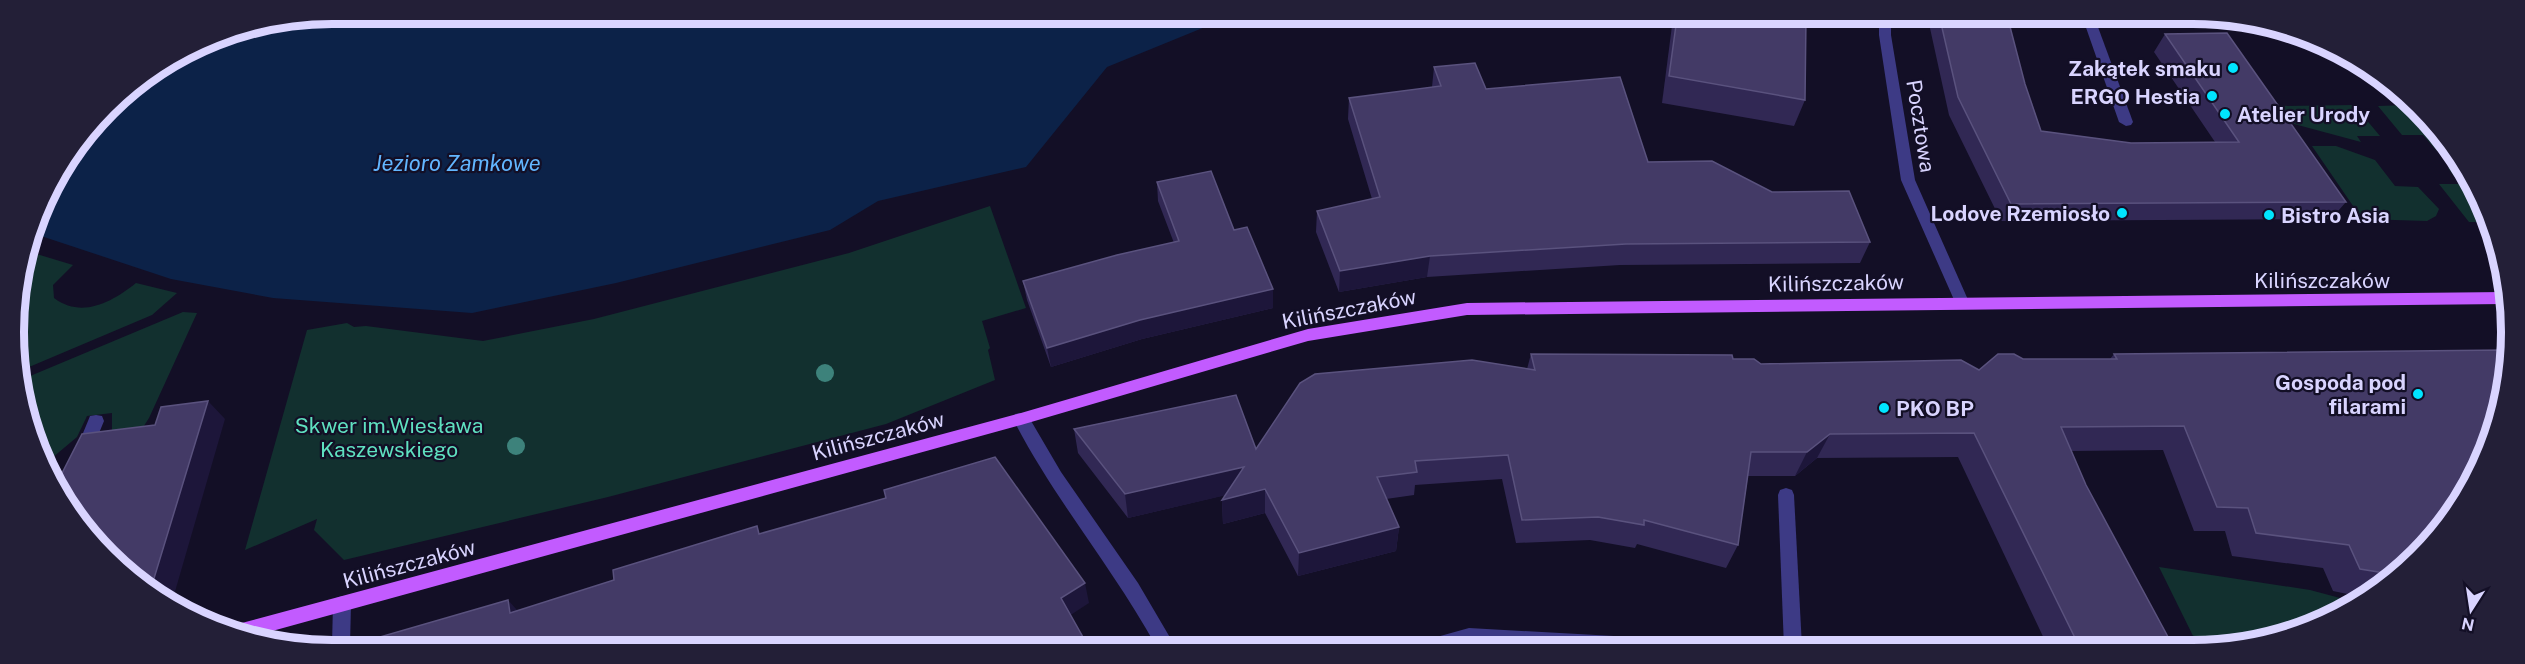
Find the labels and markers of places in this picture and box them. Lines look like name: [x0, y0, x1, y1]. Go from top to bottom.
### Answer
place label: Zakątek smaku: [2068, 56, 2221, 81]
marker: Zakątek smaku: [2226, 61, 2240, 75]
place label: ERGO Hestia: [2070, 84, 2200, 109]
marker: ERGO Hestia: [2205, 89, 2219, 103]
place label: Atelier Urody: [2237, 102, 2370, 127]
marker: Atelier Urody: [2218, 107, 2232, 121]
place label: Lodove Rzemiosło: [1930, 201, 2110, 226]
place label: Bistro Asia: [2281, 203, 2390, 228]
marker: Lodove Rzemiosło: [2115, 206, 2129, 220]
marker: Bistro Asia: [2262, 208, 2276, 222]
place label: Gospoda pod filarami: [2275, 370, 2406, 419]
marker: Gospoda pod filarami: [2411, 387, 2425, 401]
place label: PKO BP: [1896, 396, 1974, 421]
marker: PKO BP: [1877, 401, 1891, 415]

